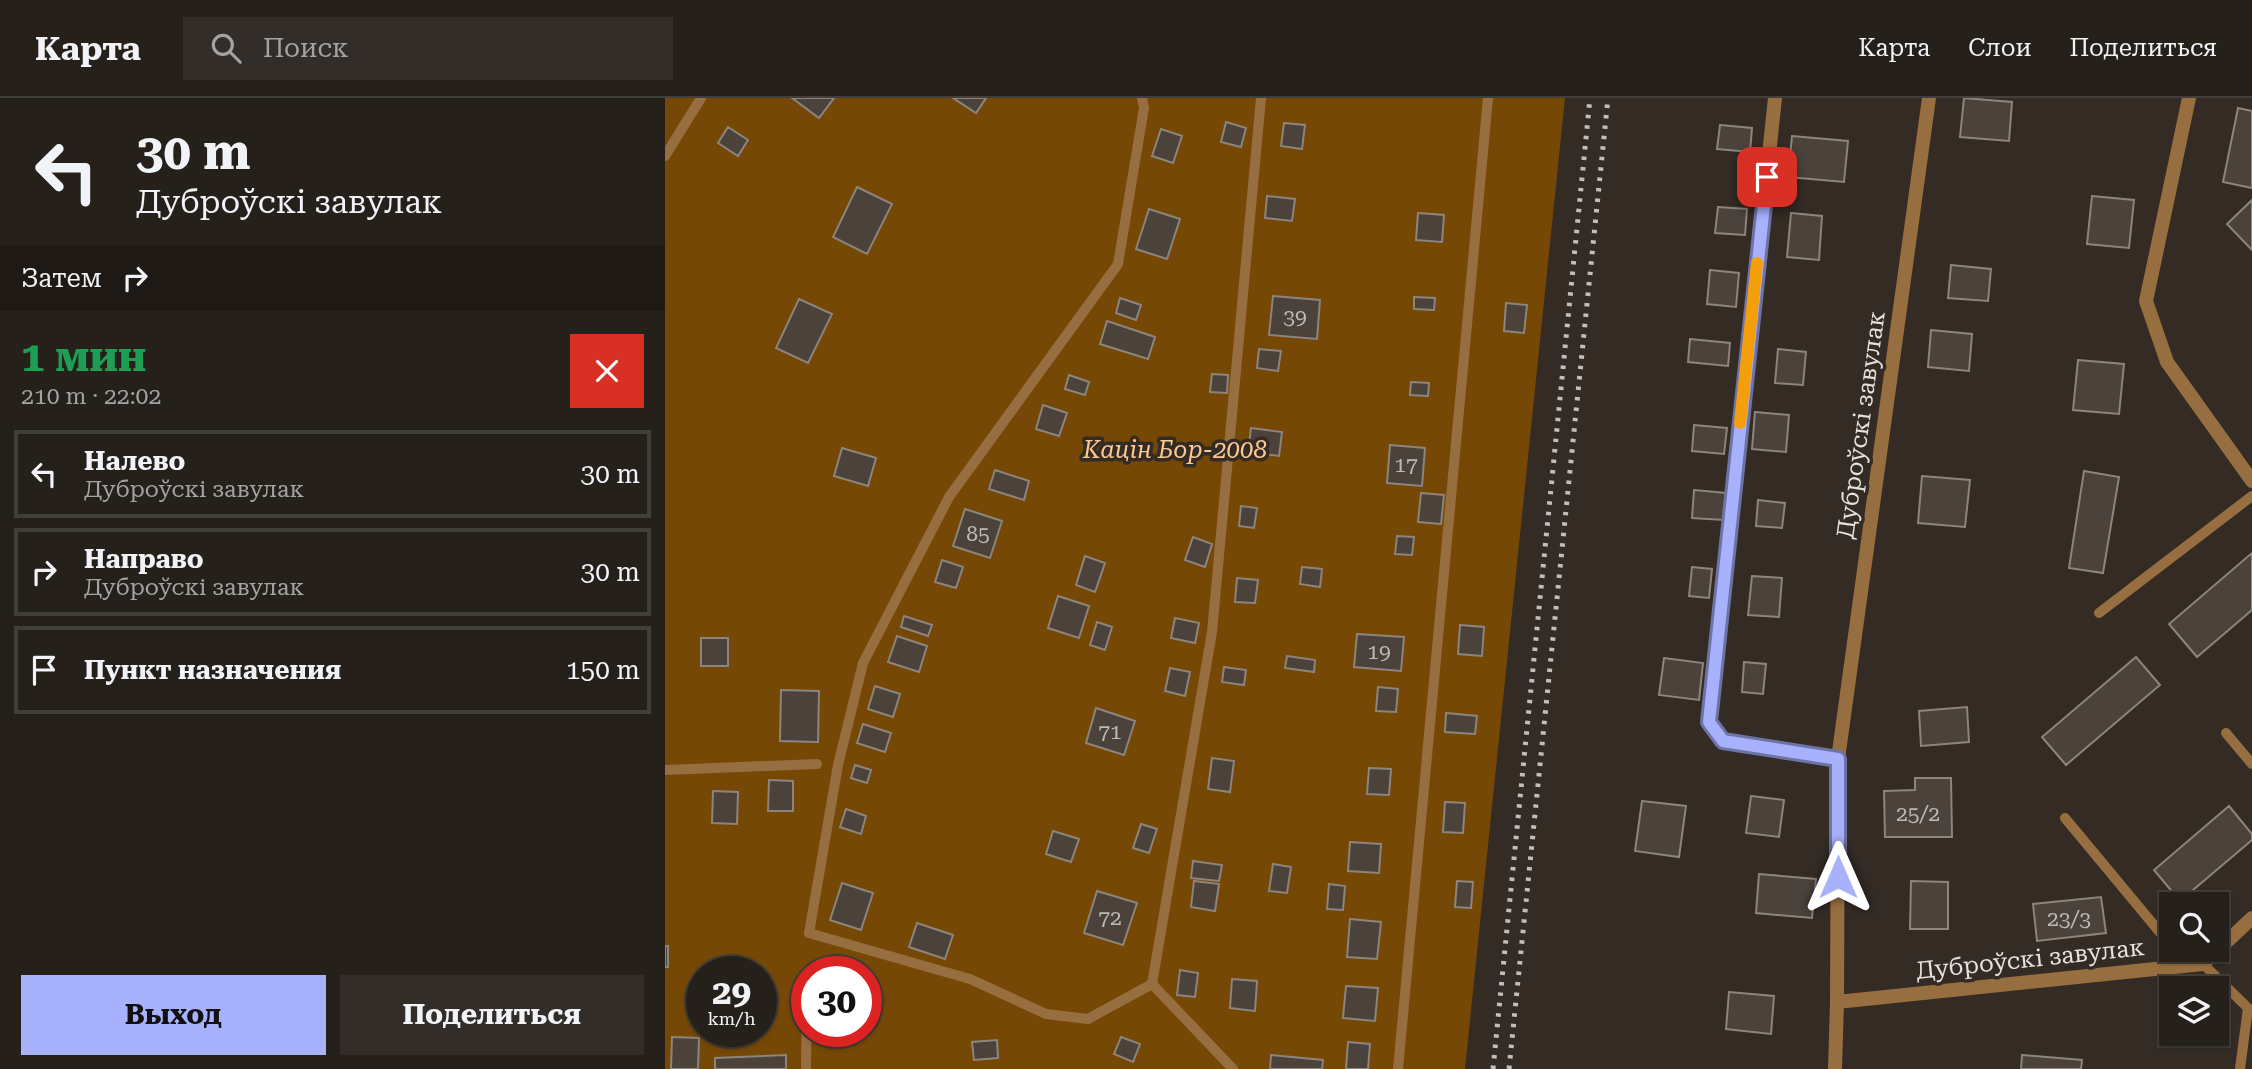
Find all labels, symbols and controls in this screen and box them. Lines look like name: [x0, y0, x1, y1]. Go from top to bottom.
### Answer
search box: [183, 17, 673, 80]
text: Карта: [35, 29, 141, 68]
icon: search: [207, 29, 245, 67]
text: Поиск: [263, 33, 349, 63]
text: Карта: [1858, 34, 1930, 62]
text: Слои: [1968, 34, 2031, 62]
text: Поделиться: [2069, 34, 2217, 62]
text: 30 m: [136, 124, 251, 181]
icon: left: [21, 126, 112, 217]
pin: [1737, 147, 1797, 207]
icon: arrive: [1748, 158, 1786, 196]
text: Дуброўскі завулак: [136, 183, 442, 221]
icon: right: [116, 259, 154, 297]
text: Затем: [21, 263, 102, 293]
house number: 39: [1283, 305, 1307, 329]
street label: Дуброўскі завулак: [1831, 309, 1891, 541]
text: 1 мин: [21, 332, 146, 381]
button: close: [570, 334, 644, 408]
text: 210 m · 22:02: [21, 383, 161, 410]
park label: Кацін Бор-2008: [1082, 436, 1267, 464]
text: Налево: [84, 446, 185, 476]
house number: 17: [1394, 453, 1418, 477]
icon: left: [25, 455, 63, 493]
text: 30 m: [581, 459, 640, 489]
text: Дуброўскі завулак: [84, 476, 304, 503]
house number: 85: [966, 522, 990, 546]
text: Направо: [84, 544, 204, 574]
icon: right: [25, 553, 63, 591]
text: 30 m: [581, 557, 640, 587]
text: Дуброўскі завулак: [84, 574, 304, 601]
house number: 19: [1367, 640, 1391, 664]
icon: arrive: [25, 651, 63, 689]
text: Пункт назначения: [84, 655, 341, 685]
text: 150 m: [566, 655, 640, 685]
house number: 71: [1098, 720, 1122, 744]
house number: 25/2: [1896, 802, 1940, 826]
position arrow: [1801, 840, 1875, 914]
map controls: [2159, 892, 2229, 1046]
button: search: [2159, 892, 2229, 962]
house number: 72: [1098, 906, 1122, 930]
house number: 23/3: [2047, 907, 2091, 931]
street label: Дуброўскі завулак: [1914, 933, 2146, 985]
speed limit sign: 30: [791, 956, 882, 1047]
text: 29: [712, 972, 751, 1013]
button: Выход: [21, 975, 326, 1055]
button: Поделиться: [340, 975, 644, 1055]
button: layers: [2159, 976, 2229, 1046]
text: km/h: [707, 1008, 756, 1029]

